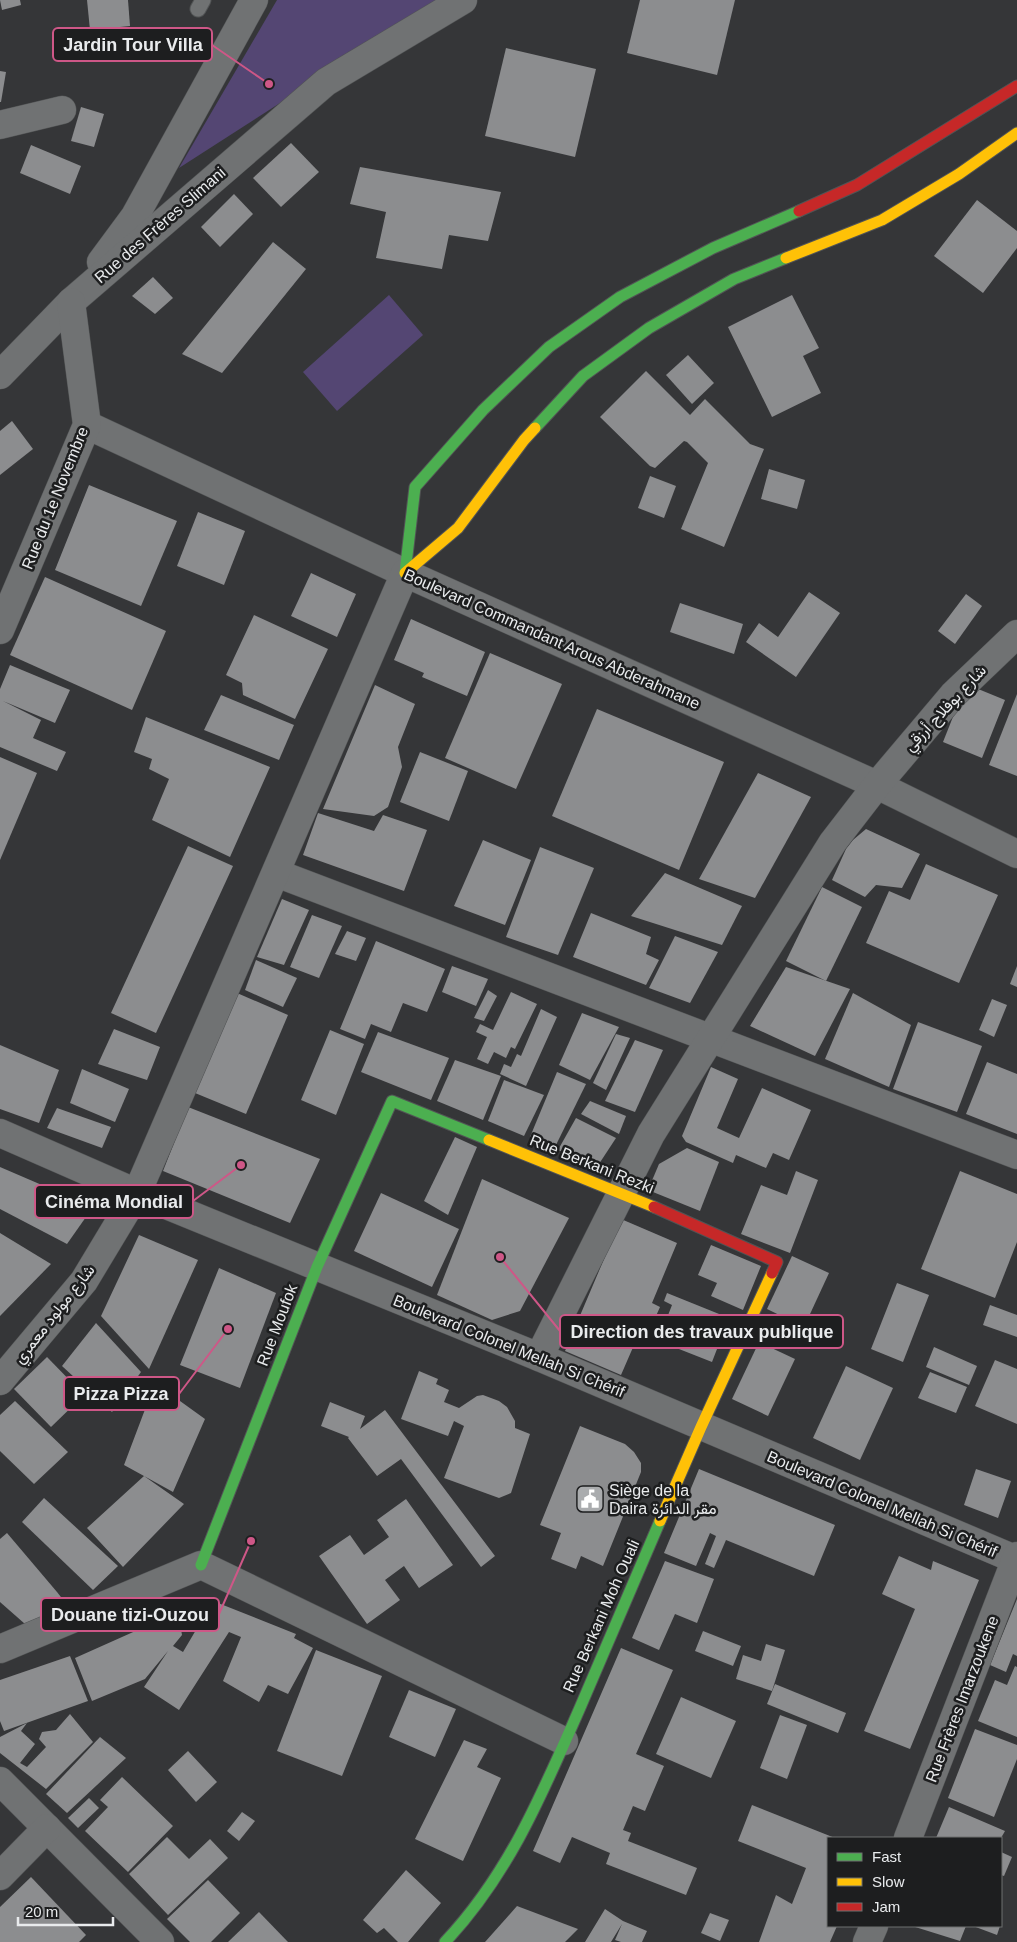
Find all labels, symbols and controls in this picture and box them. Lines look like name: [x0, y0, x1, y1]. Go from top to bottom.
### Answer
callout: Jardin Tour Villa: [53, 28, 212, 61]
text: Jardin Tour Villa: [63, 35, 204, 55]
street label: Rue des Frères Slimani: [91, 164, 229, 286]
street label: Rue du 1e Novembre: [19, 424, 91, 572]
street label: Boulevard Commandant Arous Abderahmane: [401, 566, 703, 712]
street label: شارع بوفلاح أرزقي: [901, 661, 993, 758]
street label: Rue Berkani Rezki: [527, 1131, 657, 1197]
callout: Cinéma Mondial: [35, 1185, 193, 1218]
text: Cinéma Mondial: [45, 1192, 183, 1212]
street label: شارع مولود معمري: [10, 1261, 102, 1370]
street label: Rue Moufok: [254, 1281, 301, 1368]
street label: Boulevard Colonel Mellah Si Chérif: [391, 1292, 628, 1401]
callout: Direction des travaux publique: [560, 1315, 843, 1348]
text: Direction des travaux publique: [570, 1322, 834, 1342]
callout: Pizza Pizza: [64, 1377, 179, 1410]
text: Pizza Pizza: [73, 1384, 170, 1404]
street label: Boulevard Colonel Mellah Si Chérif: [764, 1448, 1000, 1561]
place label: Siège de la Daira مقر الدائرة: [609, 1482, 717, 1519]
public building icon: Siège de la Daira مقر الدائرة: [575, 1484, 605, 1514]
street label: Rue Berkani Moh Ouali: [560, 1537, 642, 1695]
callout: Douane tizi-Ouzou: [41, 1598, 219, 1631]
text: Douane tizi-Ouzou: [51, 1605, 209, 1625]
street label: Rue Frères Imarzoukene: [922, 1613, 1002, 1785]
legend: [827, 1837, 1002, 1927]
text: Fast: [872, 1848, 902, 1865]
text: Slow: [872, 1873, 905, 1890]
scale bar: [18, 1894, 112, 1926]
text: Jam: [872, 1898, 900, 1915]
text: 20 m: [25, 1903, 58, 1920]

